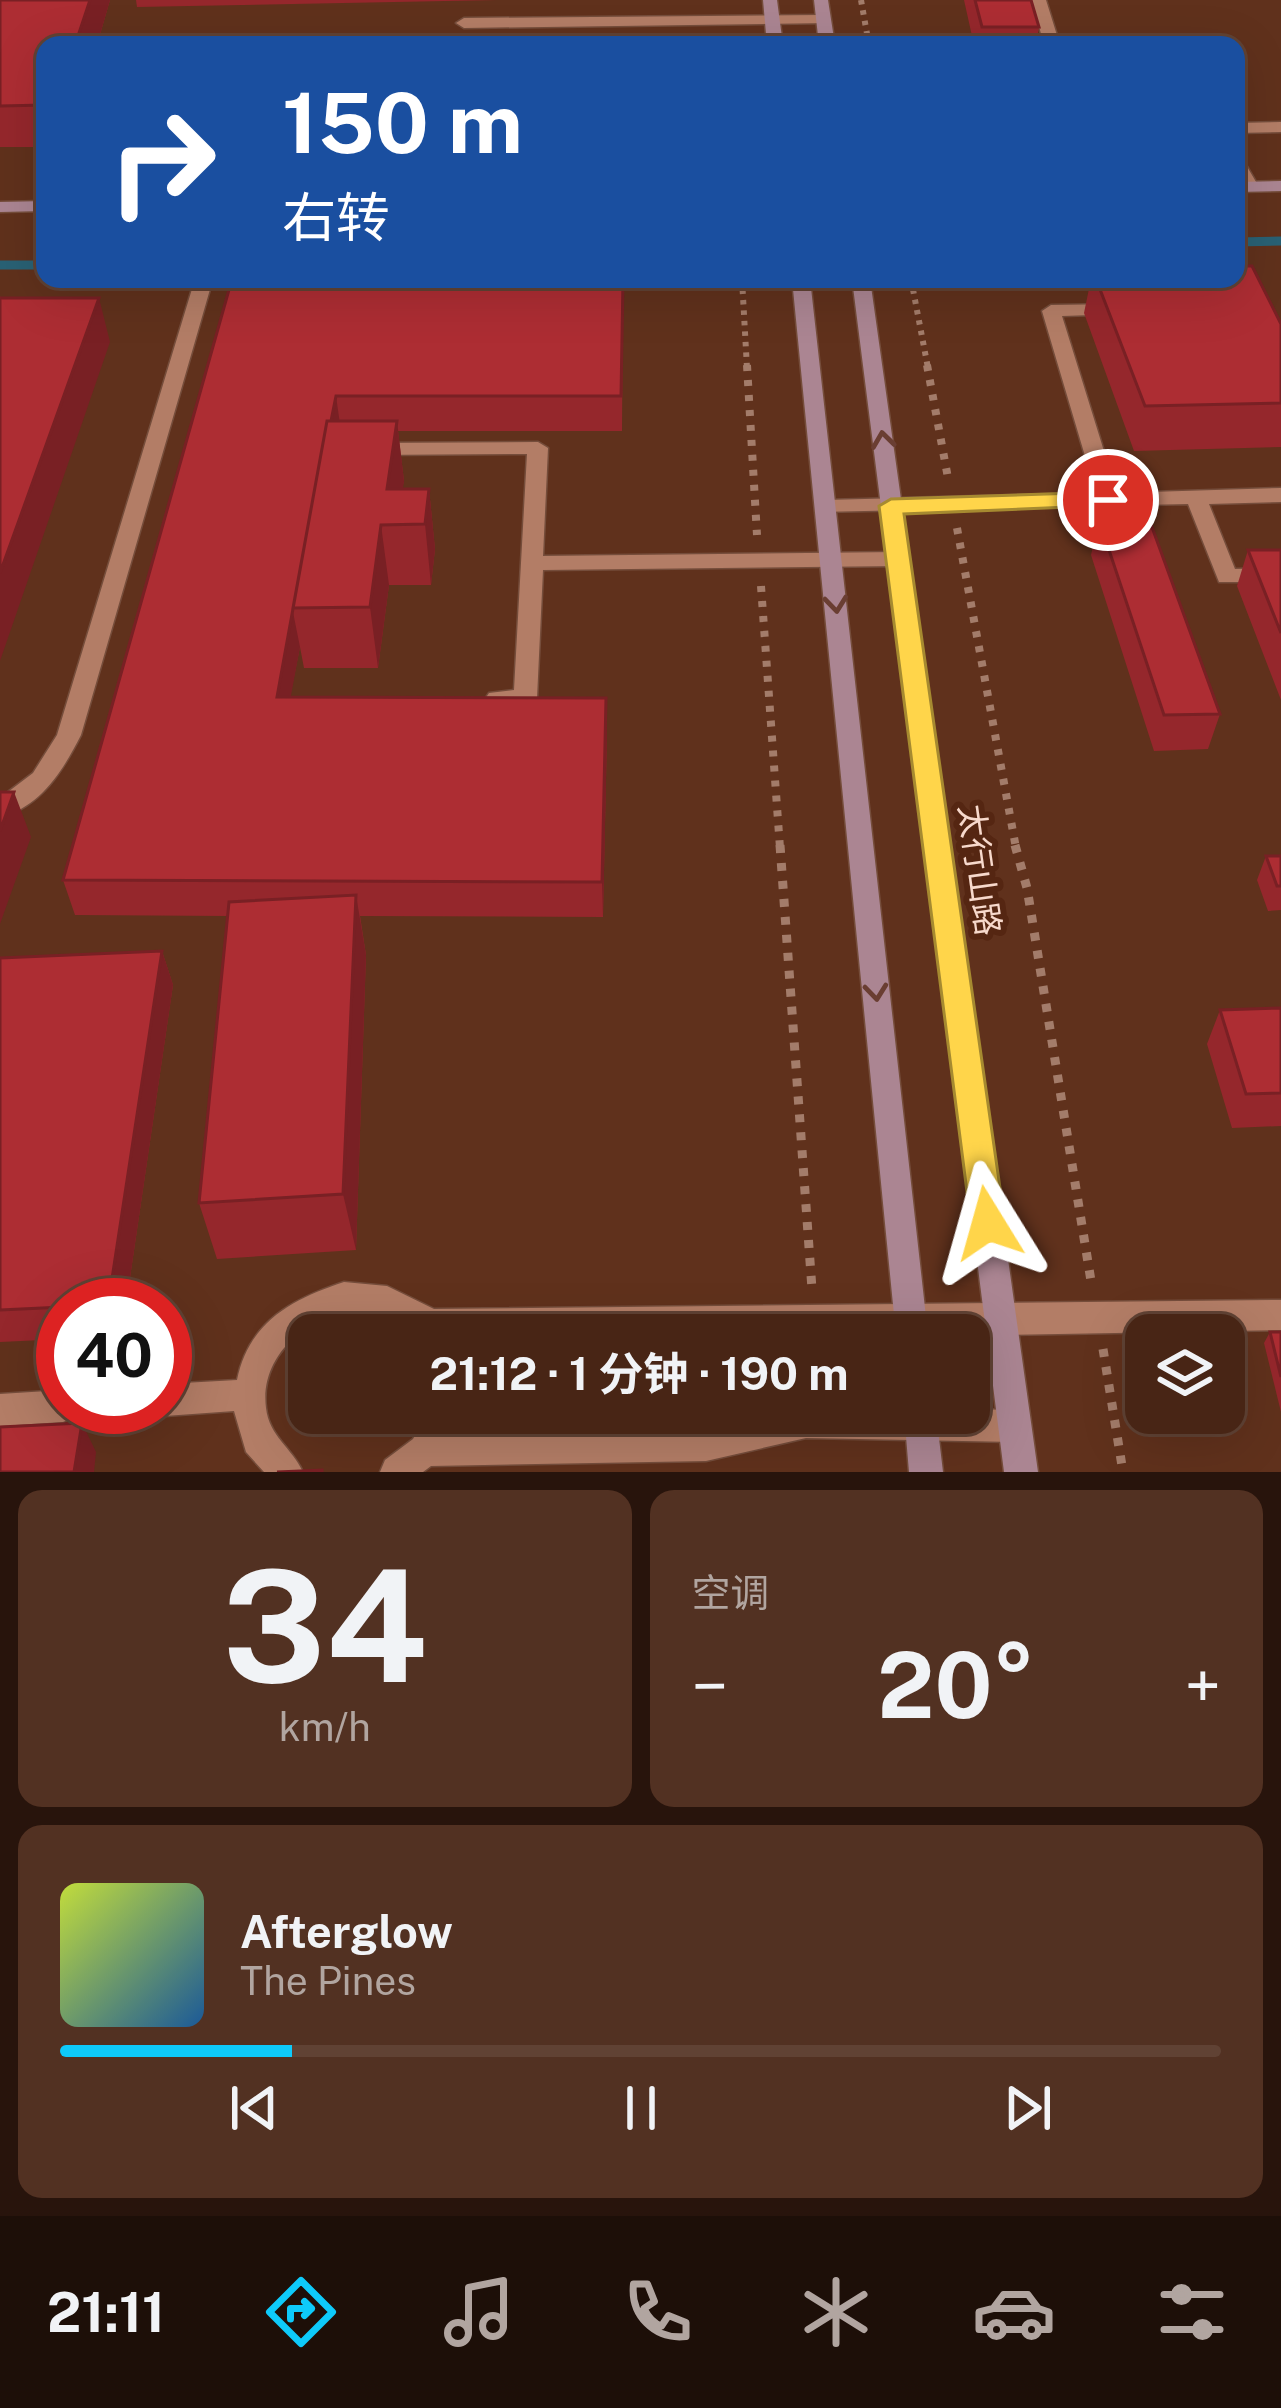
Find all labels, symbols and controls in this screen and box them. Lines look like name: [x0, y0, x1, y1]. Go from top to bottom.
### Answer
text: 150 m: [282, 73, 523, 172]
icon: right: [84, 84, 240, 240]
text: 右转: [282, 186, 390, 249]
one-way arrow: [870, 430, 896, 450]
pin: [1057, 449, 1159, 551]
icon: arrive: [1075, 467, 1141, 533]
one-way arrow: [823, 594, 849, 614]
street label: 太行山路: [952, 802, 1008, 938]
one-way arrow: [863, 982, 889, 1002]
position arrow: [925, 1160, 1051, 1286]
speed limit sign: 40: [36, 1278, 192, 1434]
map controls: [1125, 1314, 1245, 1434]
button: layers: [1125, 1314, 1245, 1434]
text: 21:12 · 1 分钟 · 190 m: [429, 1347, 849, 1400]
text: 34: [222, 1534, 428, 1717]
text: 空调: [692, 1570, 770, 1616]
text: 20°: [877, 1632, 1035, 1738]
text: −: [692, 1647, 728, 1725]
text: +: [1184, 1647, 1221, 1725]
text: km/h: [279, 1704, 371, 1750]
text: Afterglow: [240, 1905, 453, 1958]
text: The Pines: [240, 1958, 416, 2004]
icon: previous: [221, 2075, 287, 2141]
icon: pause: [608, 2075, 674, 2141]
icon: next: [995, 2075, 1061, 2141]
icon: directions: [259, 2270, 343, 2354]
icon: music: [437, 2270, 521, 2354]
icon: phone: [616, 2270, 700, 2354]
icon: climate: [794, 2270, 878, 2354]
icon: car: [972, 2270, 1056, 2354]
icon: filters: [1150, 2270, 1234, 2354]
text: 21:11: [47, 2281, 165, 2344]

